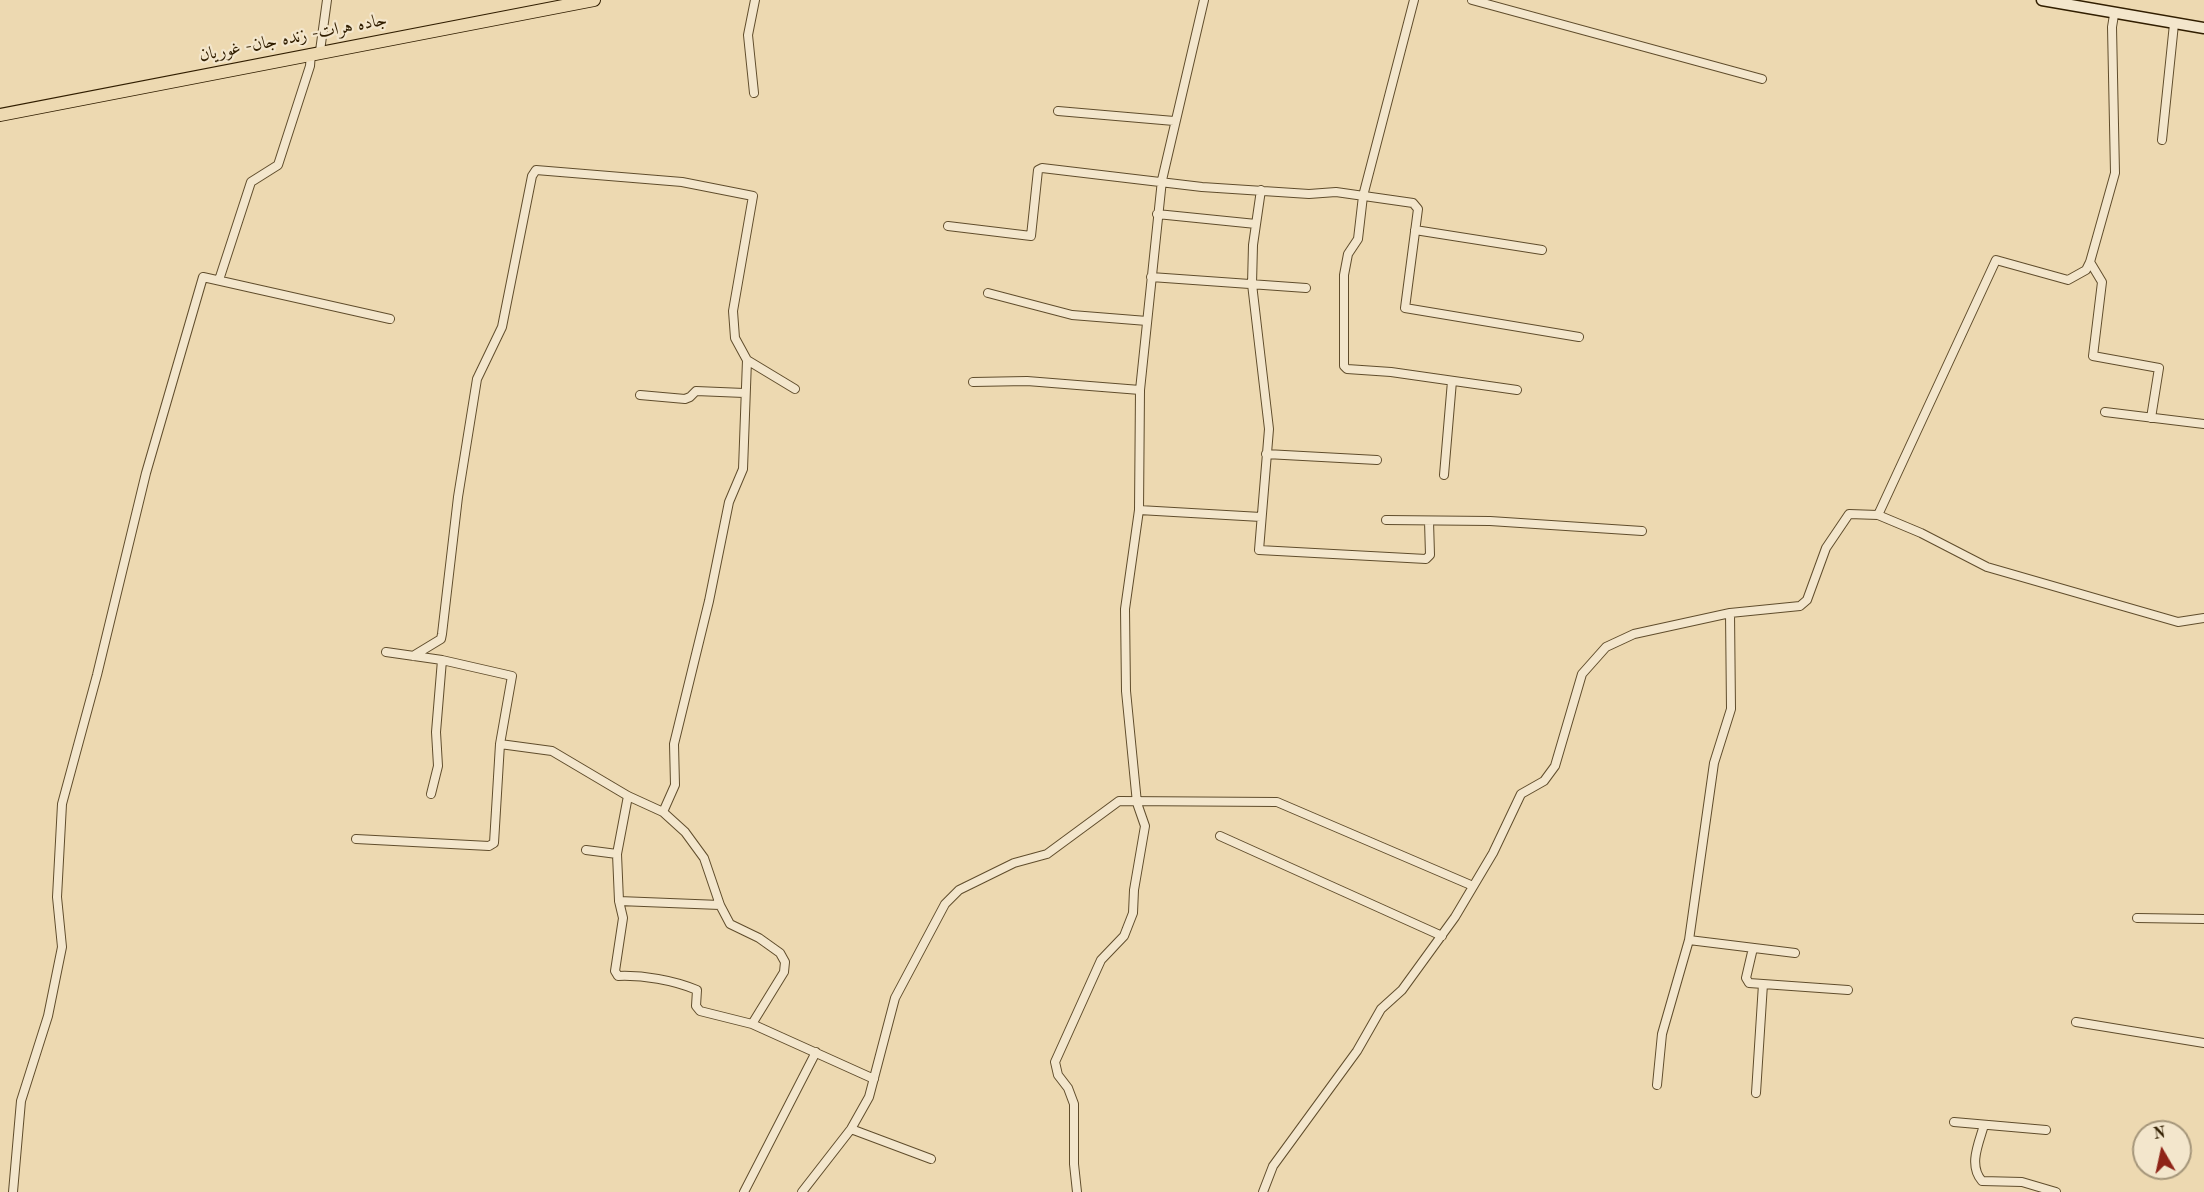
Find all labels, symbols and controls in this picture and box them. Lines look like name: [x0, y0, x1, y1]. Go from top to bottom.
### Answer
street label: جاده هرات- زنده جان- غوریان: [197, 9, 389, 67]
north arrow: [2132, 1120, 2192, 1180]
text: N: [2152, 1125, 2167, 1143]

